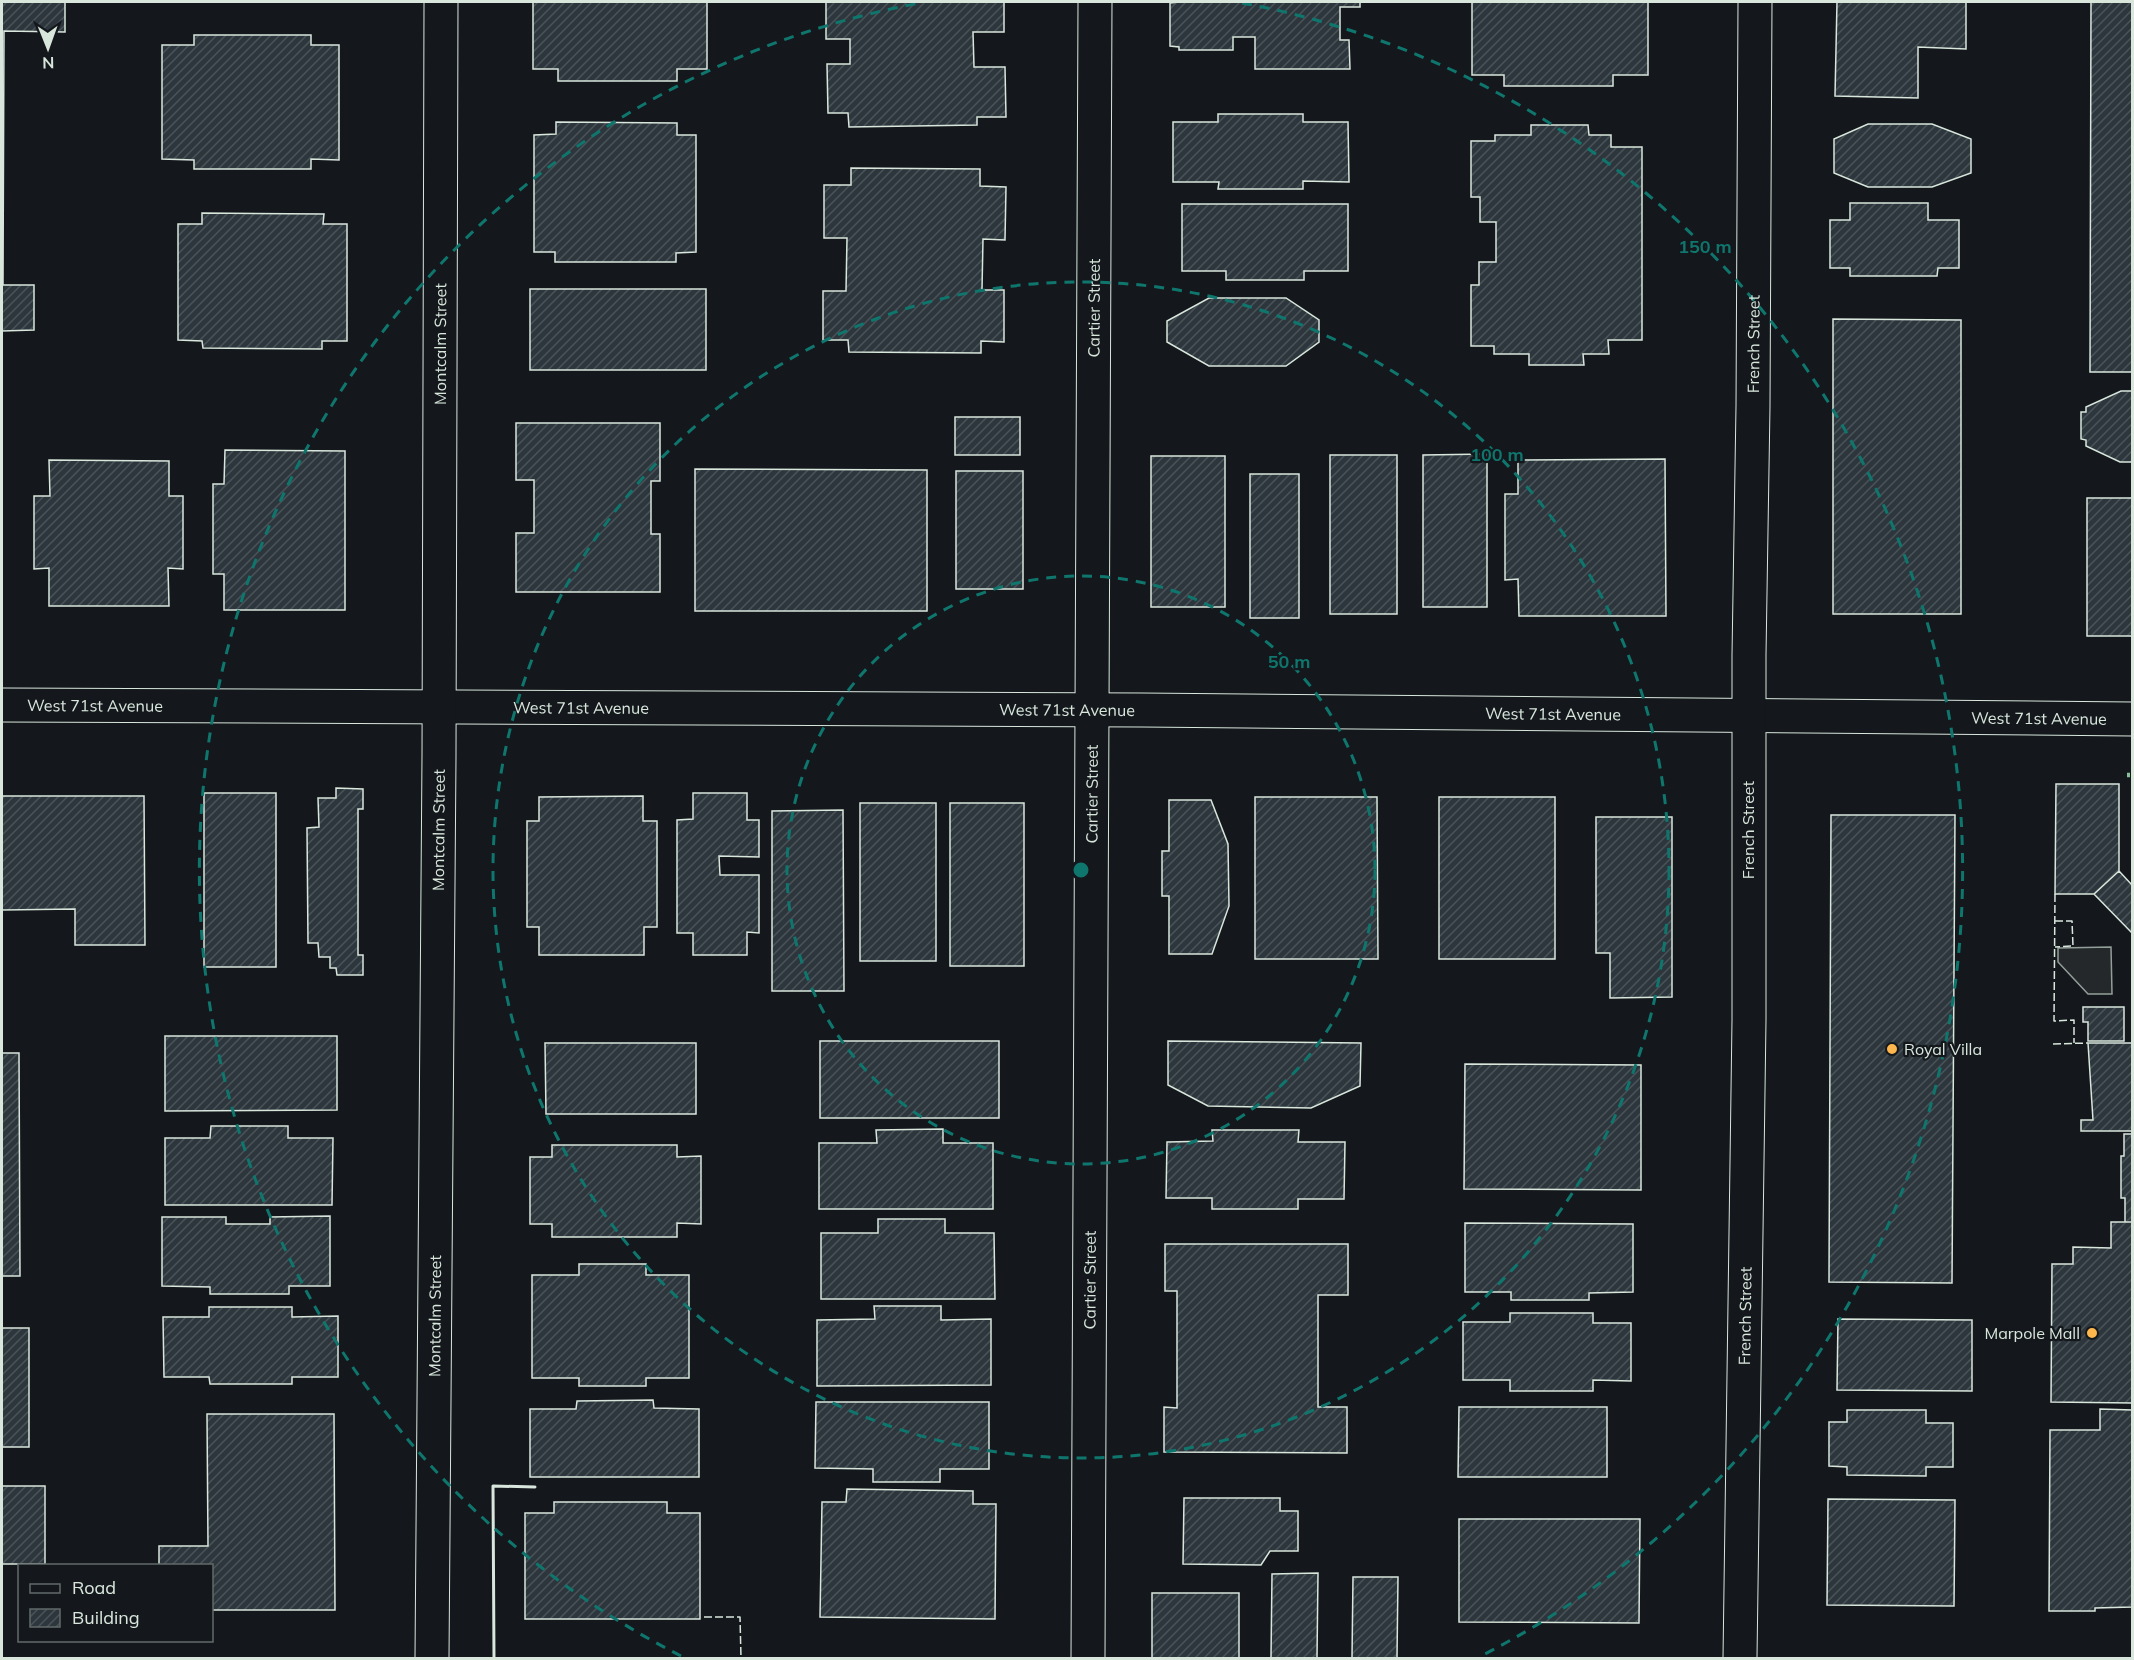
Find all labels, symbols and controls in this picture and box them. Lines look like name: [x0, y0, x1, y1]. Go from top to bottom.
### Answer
north arrow: [18, 18, 78, 78]
text: N: [42, 53, 54, 73]
text: 150 m: [1678, 235, 1732, 258]
street label: Cartier Street: [1083, 258, 1104, 358]
street label: Montcalm Street: [430, 283, 450, 405]
street label: French Street: [1743, 294, 1764, 393]
text: 100 m: [1470, 443, 1524, 466]
text: 50 m: [1268, 650, 1310, 673]
street label: West 71st Avenue: [27, 695, 163, 716]
street label: West 71st Avenue: [513, 697, 649, 718]
street label: West 71st Avenue: [999, 699, 1135, 720]
street label: West 71st Avenue: [1485, 703, 1621, 724]
street label: West 71st Avenue: [1971, 708, 2107, 729]
street label: Cartier Street: [1081, 744, 1102, 844]
street label: Montcalm Street: [428, 769, 449, 891]
street label: French Street: [1738, 780, 1758, 879]
centre of rings: [1071, 860, 1091, 880]
place label: Royal Villa: [1904, 1039, 1982, 1059]
marker: Royal Villa: [1885, 1042, 1899, 1056]
street label: Cartier Street: [1079, 1230, 1100, 1330]
street label: Montcalm Street: [424, 1255, 445, 1377]
street label: French Street: [1734, 1266, 1756, 1365]
place label: Marpole Mall: [1984, 1323, 2080, 1343]
marker: Marpole Mall: [2085, 1326, 2099, 1340]
legend: [18, 1564, 213, 1642]
text: Road: [72, 1576, 116, 1599]
text: Building: [72, 1606, 140, 1629]

